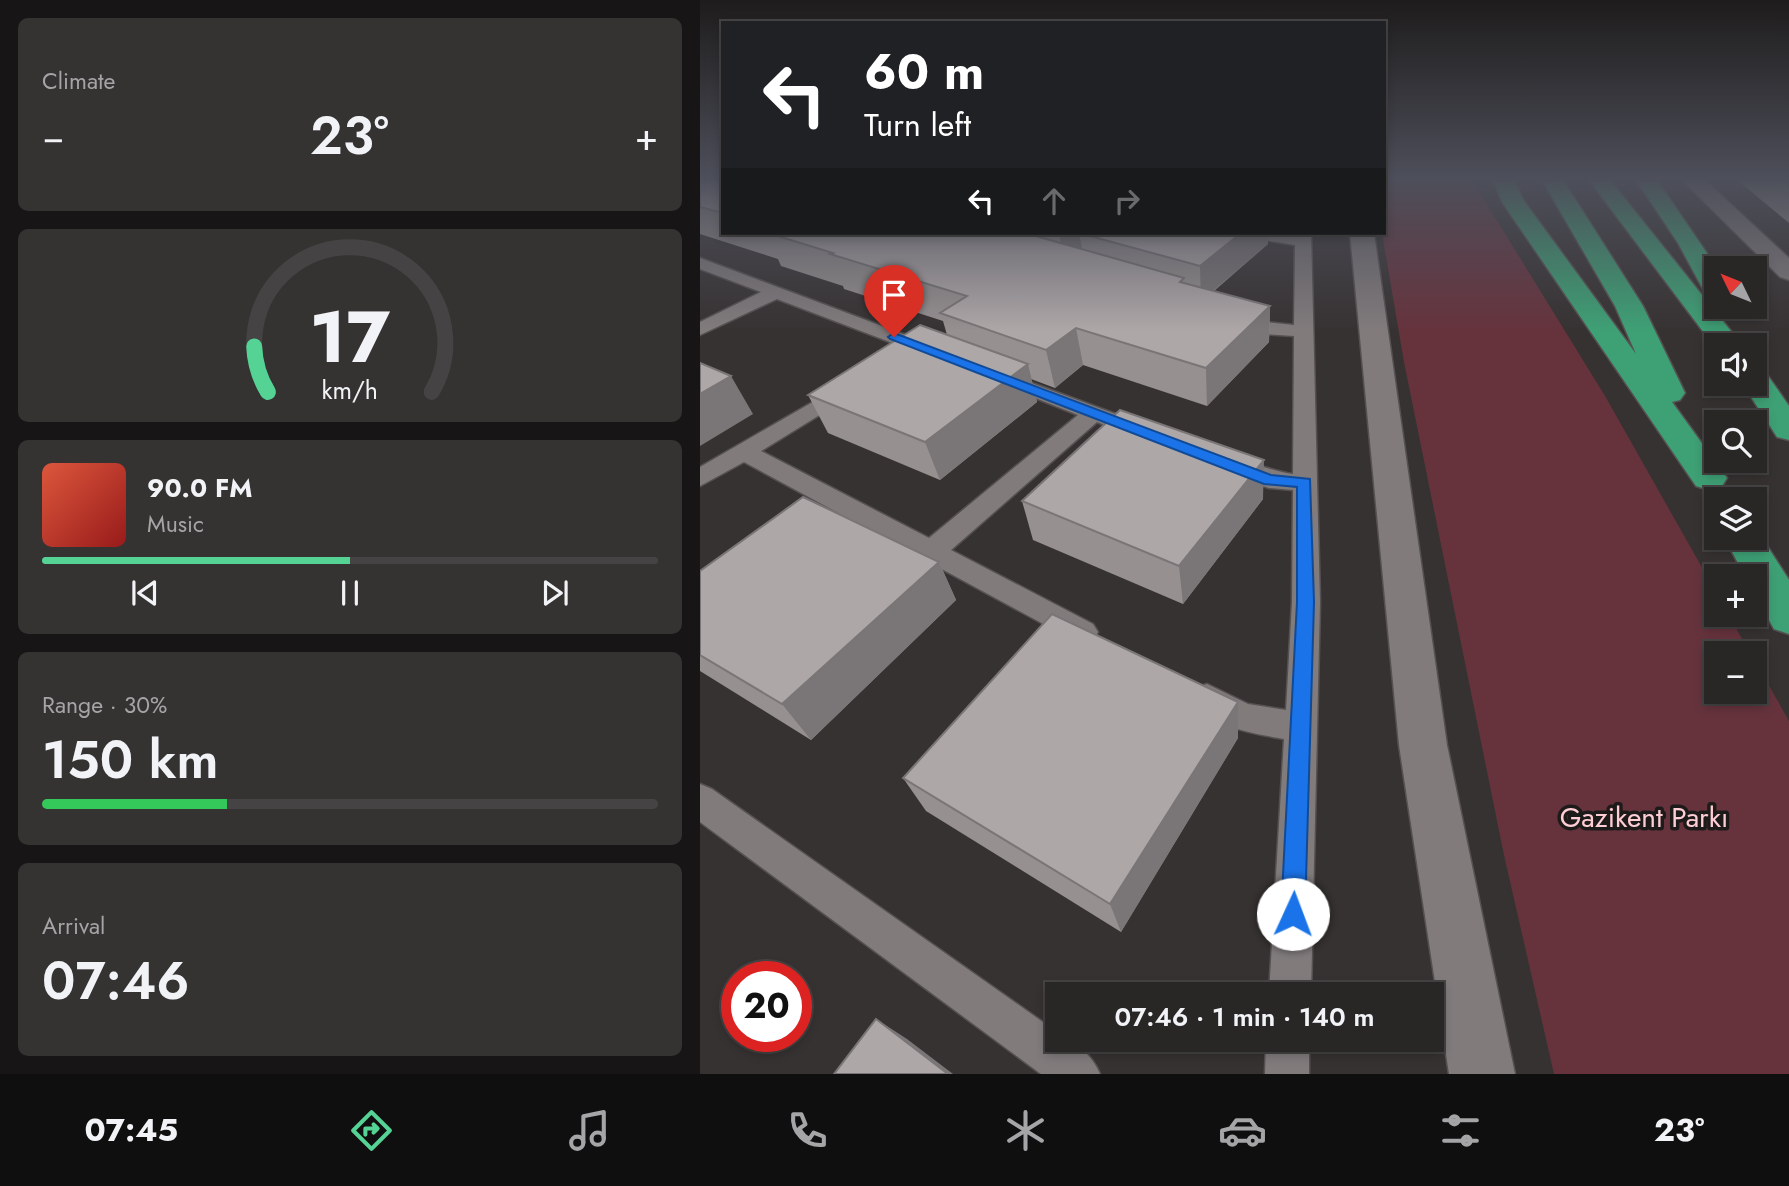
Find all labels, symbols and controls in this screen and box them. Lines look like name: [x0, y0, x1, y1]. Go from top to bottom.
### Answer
text: 60 m: [864, 37, 984, 107]
icon: left: [749, 49, 840, 140]
text: Climate: [42, 64, 115, 98]
text: 23°: [310, 98, 389, 174]
text: Turn left: [864, 102, 971, 148]
text: −: [42, 109, 64, 164]
text: +: [635, 109, 658, 164]
icon: left: [962, 182, 1000, 220]
icon: ahead: [1035, 182, 1073, 220]
icon: right: [1108, 182, 1146, 220]
north arrow: [1704, 256, 1768, 318]
map controls: [1704, 256, 1767, 704]
pin: [864, 265, 924, 337]
icon: arrive: [875, 276, 913, 314]
text: 17: [310, 284, 391, 389]
button: sound: [1704, 333, 1767, 396]
text: km/h: [322, 372, 378, 408]
button: search: [1704, 410, 1767, 473]
text: 90.0 FM: [147, 469, 253, 507]
button: layers: [1704, 487, 1767, 550]
text: Music: [147, 507, 204, 541]
button: +: [1704, 564, 1767, 627]
icon: previous: [126, 574, 164, 612]
icon: pause: [331, 574, 369, 612]
icon: next: [536, 574, 574, 612]
button: −: [1704, 641, 1767, 704]
text: Range · 30%: [42, 688, 167, 722]
text: 150 km: [42, 722, 219, 798]
park label: Gazikent Parkı: [1560, 797, 1728, 838]
position arrow: [1256, 877, 1330, 951]
text: Arrival: [42, 909, 105, 943]
text: 07:46: [42, 943, 190, 1019]
speed limit sign: 20: [721, 961, 812, 1052]
text: 07:46 · 1 min · 140 m: [1114, 998, 1375, 1036]
icon: directions: [347, 1106, 396, 1155]
icon: music: [565, 1106, 614, 1155]
icon: phone: [783, 1106, 832, 1155]
icon: climate: [1001, 1106, 1050, 1155]
icon: car: [1218, 1106, 1267, 1155]
icon: filters: [1436, 1106, 1485, 1155]
text: 07:45: [84, 1107, 178, 1153]
text: 23°: [1654, 1107, 1704, 1153]

